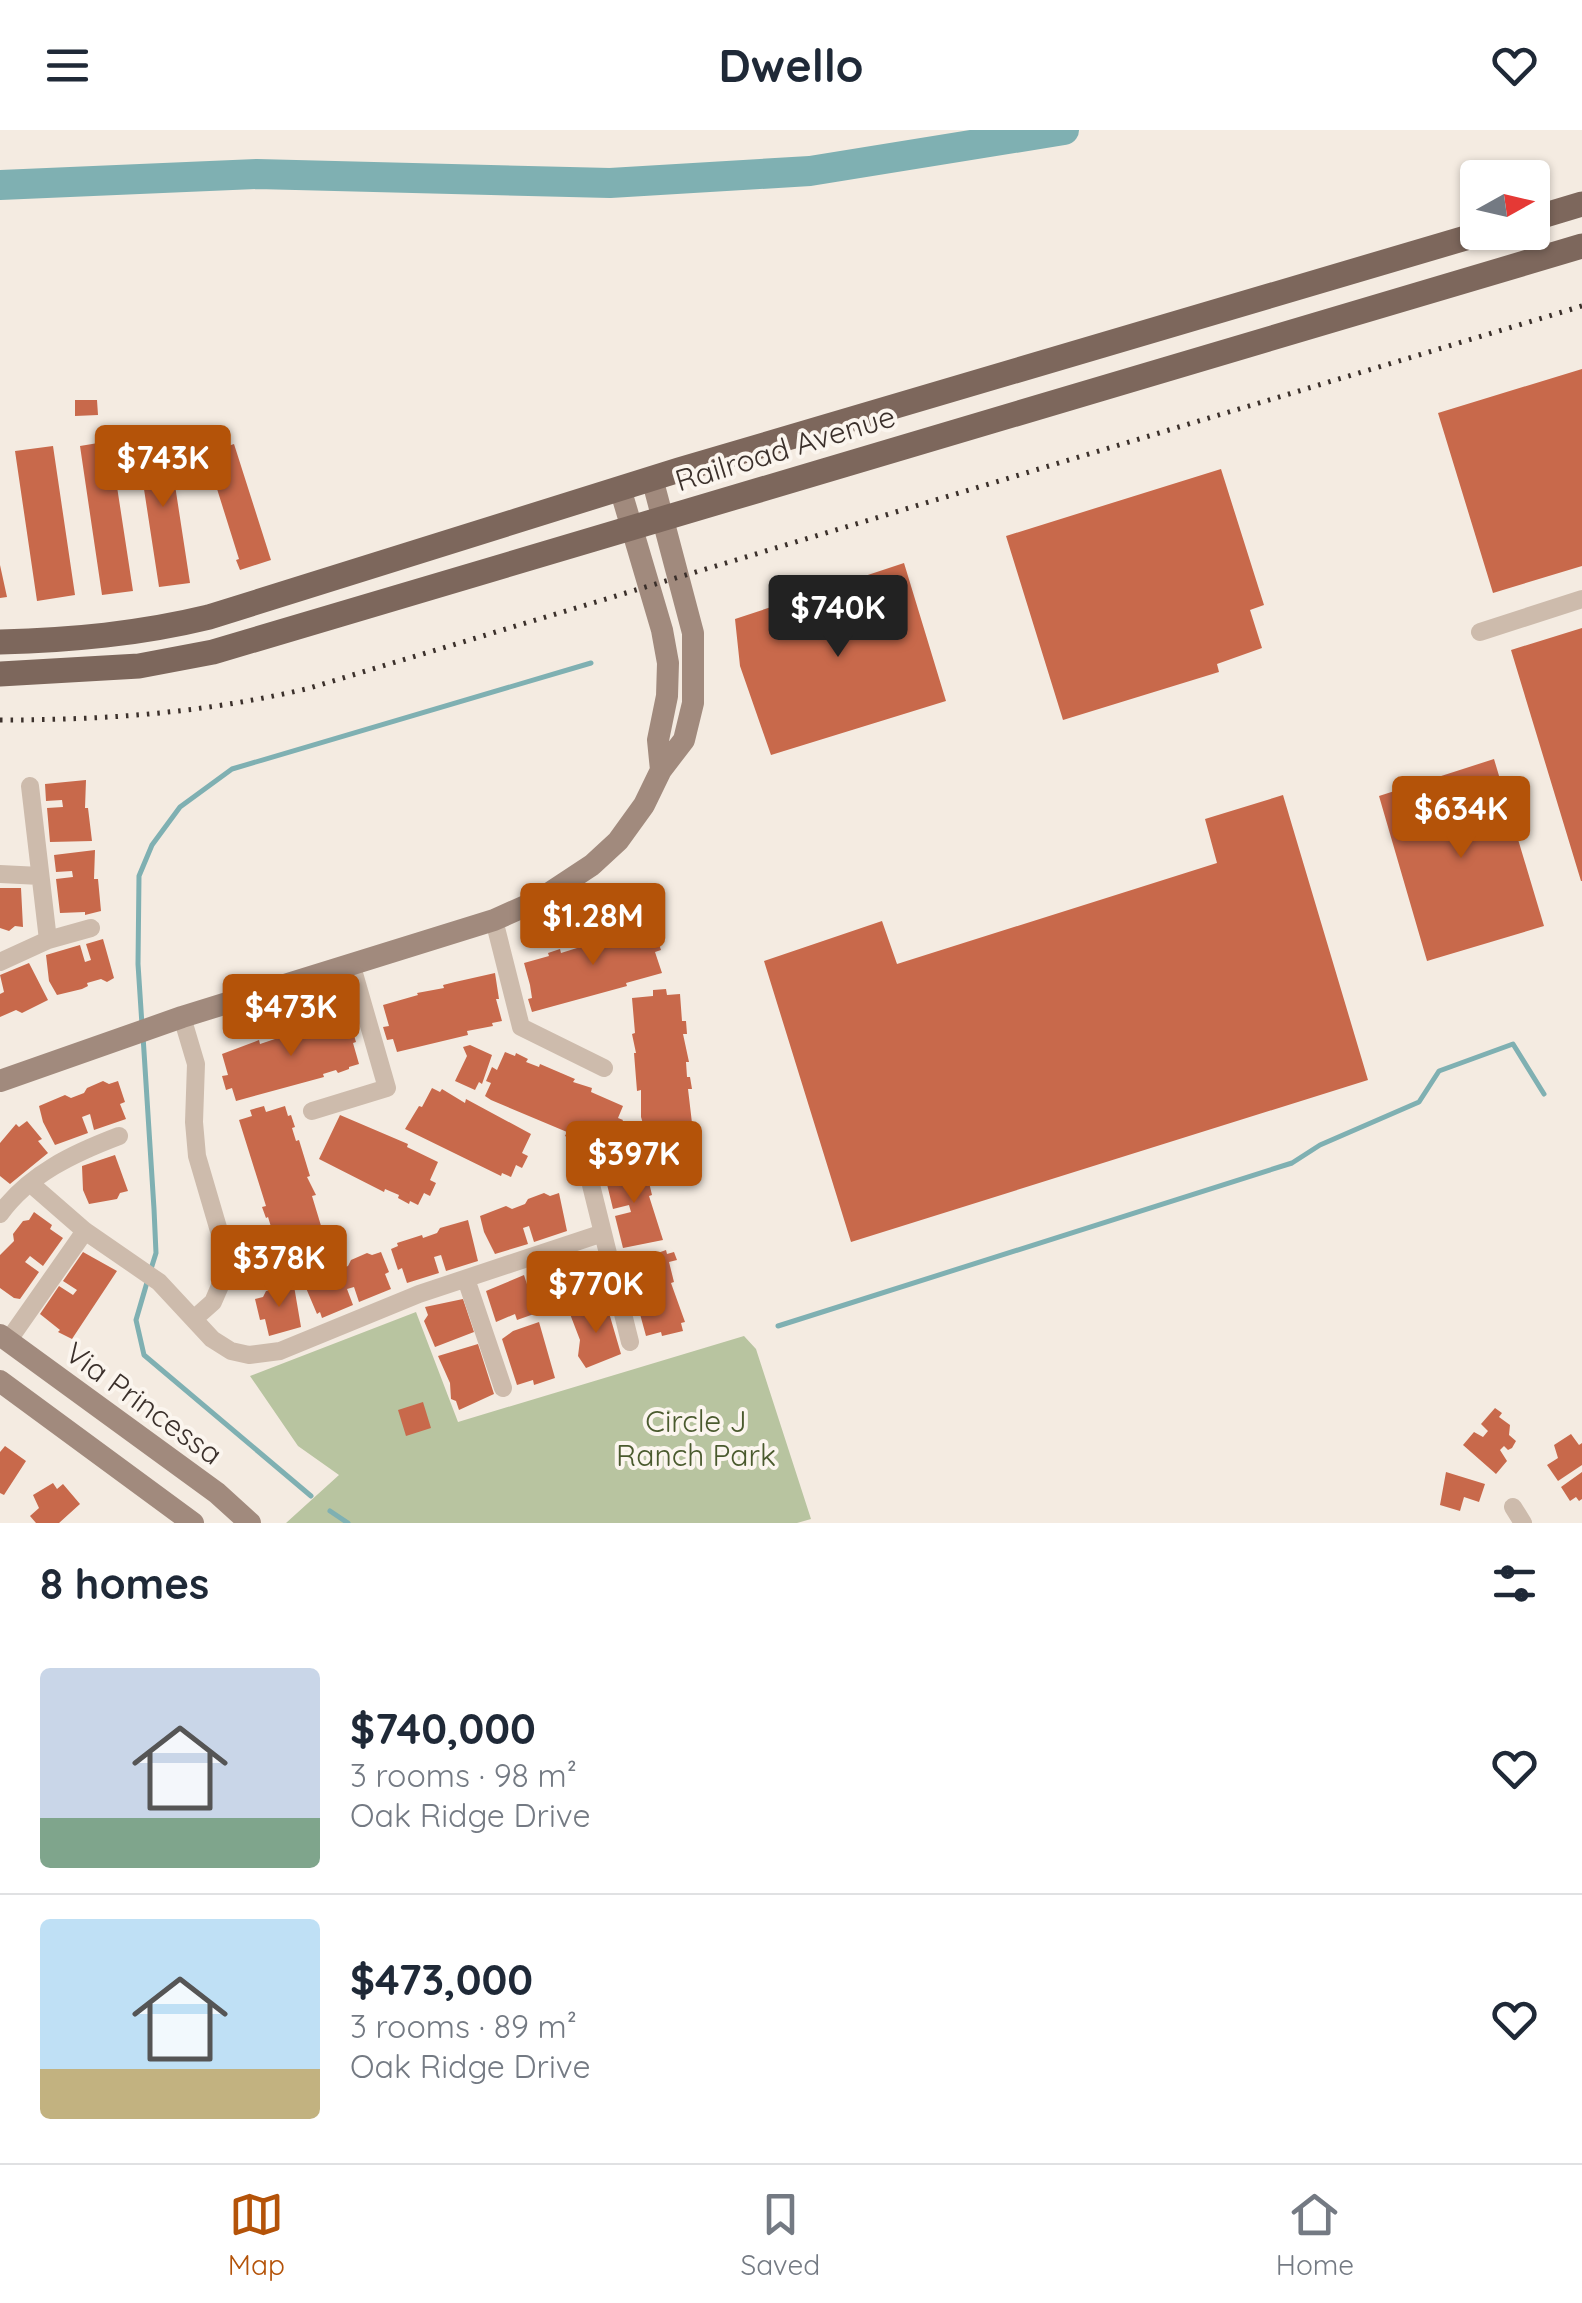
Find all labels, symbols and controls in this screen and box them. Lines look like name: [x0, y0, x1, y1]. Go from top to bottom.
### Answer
text: Dwello: [718, 37, 864, 93]
icon: menu: [40, 38, 95, 93]
icon: heart: [1487, 38, 1542, 93]
north arrow: [1460, 160, 1550, 250]
map controls: [1460, 160, 1550, 250]
street label: Railroad Avenue: [670, 397, 900, 499]
pin: $743K: [93, 425, 233, 510]
text: $743K: [117, 437, 209, 477]
pin: $740K: [768, 575, 908, 660]
text: $740K: [791, 587, 885, 627]
pin: $634K: [1391, 776, 1531, 861]
text: $634K: [1414, 788, 1508, 828]
pin: $1.28M: [512, 883, 674, 968]
text: $1.28M: [542, 895, 644, 935]
pin: $473K: [221, 974, 361, 1059]
text: $473K: [245, 986, 337, 1026]
pin: $397K: [564, 1121, 704, 1206]
text: $397K: [588, 1133, 680, 1173]
pin: $378K: [209, 1225, 349, 1310]
text: $378K: [233, 1237, 325, 1277]
pin: $770K: [526, 1251, 666, 1336]
text: $770K: [549, 1263, 643, 1303]
street label: Via Princessa: [58, 1333, 230, 1473]
park label: Circle J Ranch Park: [616, 1402, 776, 1474]
icon: filters: [1487, 1556, 1542, 1611]
text: 8 homes: [40, 1557, 209, 1610]
text: $740,000: [350, 1702, 536, 1755]
icon: home: [120, 1708, 240, 1828]
icon: heart: [1487, 1741, 1542, 1796]
text: 3 rooms · 98 m²: [350, 1755, 577, 1795]
text: Oak Ridge Drive: [350, 1795, 591, 1835]
text: $473,000: [350, 1953, 533, 2006]
icon: home: [120, 1959, 240, 2079]
icon: heart: [1487, 1992, 1542, 2047]
text: 3 rooms · 89 m²: [350, 2006, 577, 2046]
text: Oak Ridge Drive: [350, 2046, 591, 2086]
tab: Map: [228, 2187, 285, 2282]
tab: Saved: [740, 2187, 820, 2282]
tab: Home: [1276, 2187, 1354, 2282]

